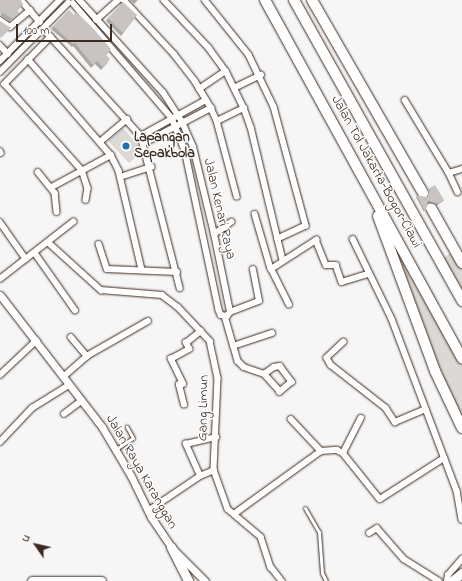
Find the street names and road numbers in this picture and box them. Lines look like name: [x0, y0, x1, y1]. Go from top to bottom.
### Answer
street label: Jalan Tol Jakarta–Bogor–Ciawi: [327, 93, 425, 251]
street label: Jalan Kenari Raya: [199, 157, 239, 261]
street label: Gang Limun: [195, 375, 213, 441]
street label: Jalan Raya Karanggan: [101, 412, 181, 532]

